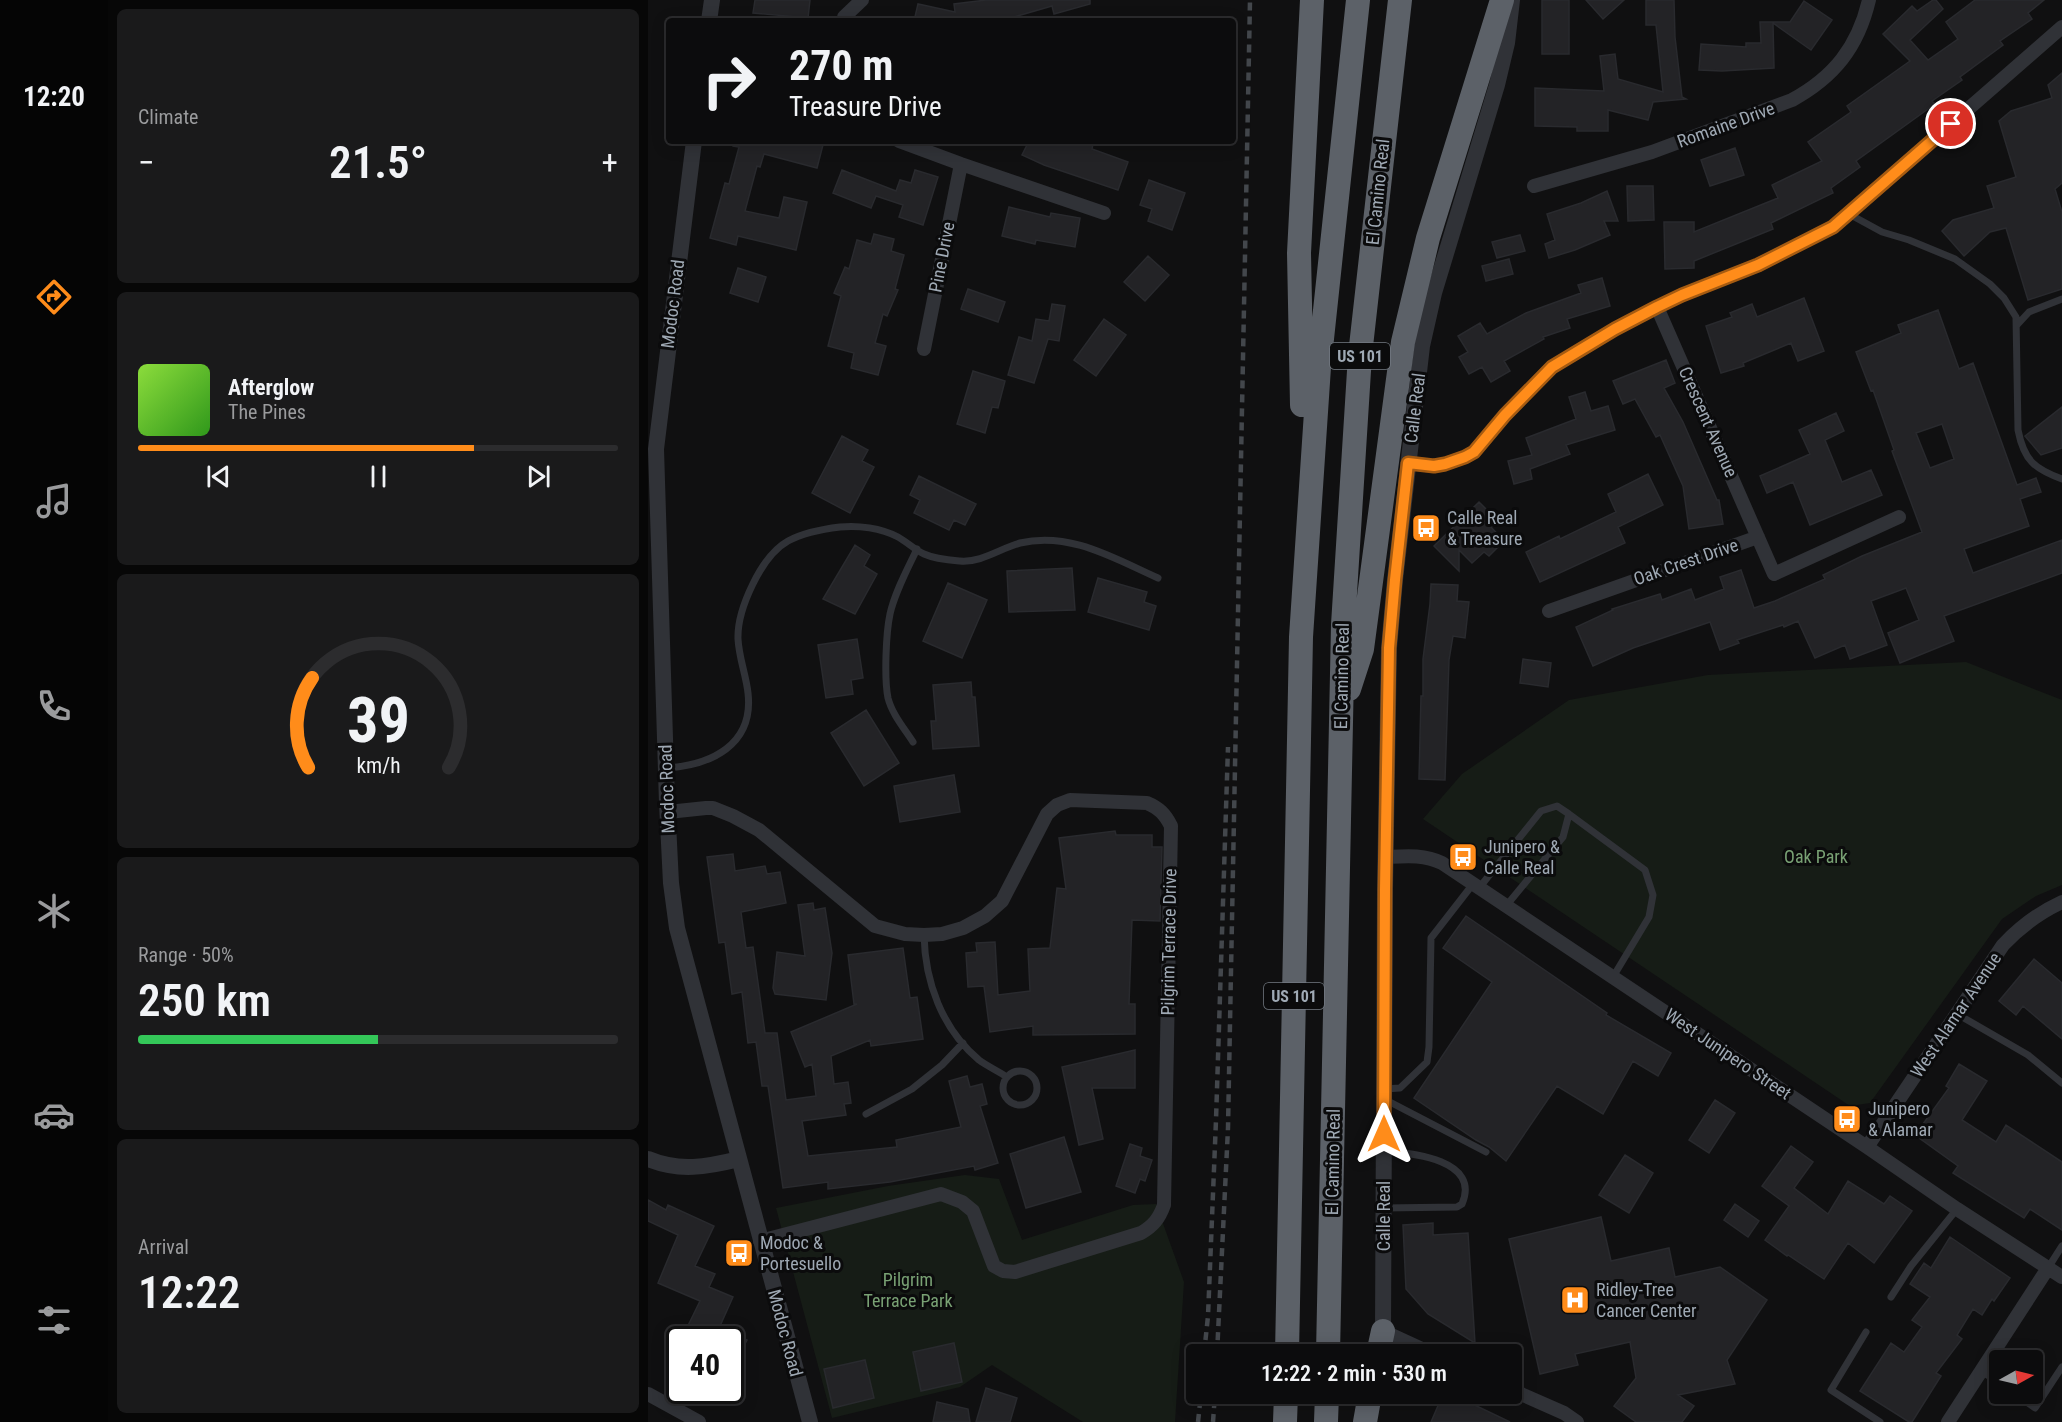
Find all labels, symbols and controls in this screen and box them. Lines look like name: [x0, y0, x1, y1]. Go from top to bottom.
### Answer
text: 270 m: [789, 41, 894, 90]
icon: right: [690, 42, 768, 120]
text: 12:20: [23, 81, 85, 113]
text: Treasure Drive: [789, 91, 942, 123]
street label: Romaine Drive: [1674, 97, 1777, 152]
pin: [1925, 98, 1976, 149]
text: Climate: [138, 105, 198, 129]
icon: arrive: [1934, 107, 1967, 140]
text: 21.5°: [329, 136, 427, 189]
street label: El Camino Real: [1362, 138, 1394, 246]
text: −: [138, 143, 155, 182]
text: +: [602, 143, 618, 182]
street label: Pine Drive: [924, 220, 959, 294]
street label: Modoc Road: [657, 258, 688, 349]
icon: directions: [33, 276, 75, 318]
road number: US 101: [1330, 343, 1390, 369]
street label: Crescent Avenue: [1675, 363, 1742, 480]
street label: Calle Real: [1400, 372, 1429, 444]
text: Afterglow: [228, 375, 314, 400]
text: The Pines: [228, 400, 306, 424]
icon: previous: [202, 460, 235, 493]
icon: pause: [362, 460, 395, 493]
icon: next: [522, 460, 555, 493]
icon: music: [33, 480, 75, 522]
place label: Calle Real & Treasure: [1447, 507, 1522, 549]
bus stop icon: Calle Real & Treasure: [1410, 512, 1442, 544]
street label: Oak Crest Drive: [1631, 534, 1741, 589]
street label: El Camino Real: [1330, 623, 1353, 729]
text: 39: [346, 684, 410, 757]
icon: phone: [33, 685, 75, 727]
street label: Modoc Road: [654, 744, 679, 834]
text: km/h: [356, 753, 400, 778]
place label: Junipero & Calle Real: [1484, 836, 1560, 878]
bus stop icon: Junipero & Calle Real: [1447, 841, 1479, 873]
park label: Oak Park: [1784, 846, 1848, 867]
street label: Pilgrim Terrace Drive: [1157, 868, 1180, 1016]
icon: climate: [33, 890, 75, 932]
text: Range · 50%: [138, 943, 234, 967]
street label: West Alamar Avenue: [1906, 948, 2005, 1081]
text: 250 km: [138, 974, 271, 1027]
road number: US 101: [1264, 983, 1324, 1009]
street label: West Junipero Street: [1661, 1004, 1795, 1104]
icon: car: [33, 1094, 75, 1136]
place label: Junipero & Alamar: [1868, 1098, 1933, 1140]
position arrow: [1352, 1102, 1416, 1166]
bus stop icon: Junipero & Alamar: [1831, 1103, 1863, 1135]
street label: El Camino Real: [1321, 1109, 1344, 1215]
street label: Calle Real: [1373, 1181, 1394, 1251]
place label: Modoc & Portesuello: [760, 1232, 841, 1274]
text: Arrival: [138, 1235, 189, 1259]
bus stop icon: Modoc & Portesuello: [723, 1237, 755, 1269]
text: 12:22: [138, 1266, 240, 1319]
park label: Pilgrim Terrace Park: [863, 1269, 953, 1311]
place label: Ridley-Tree Cancer Center: [1596, 1279, 1697, 1321]
hospital icon: Ridley-Tree Cancer Center: [1559, 1284, 1591, 1316]
street label: Modoc Road: [764, 1287, 807, 1379]
icon: filters: [33, 1299, 75, 1341]
speed limit sign: 40: [666, 1326, 744, 1404]
north arrow: [1989, 1350, 2043, 1404]
map controls: [1989, 1350, 2043, 1404]
text: 12:22 · 2 min · 530 m: [1261, 1361, 1447, 1386]

